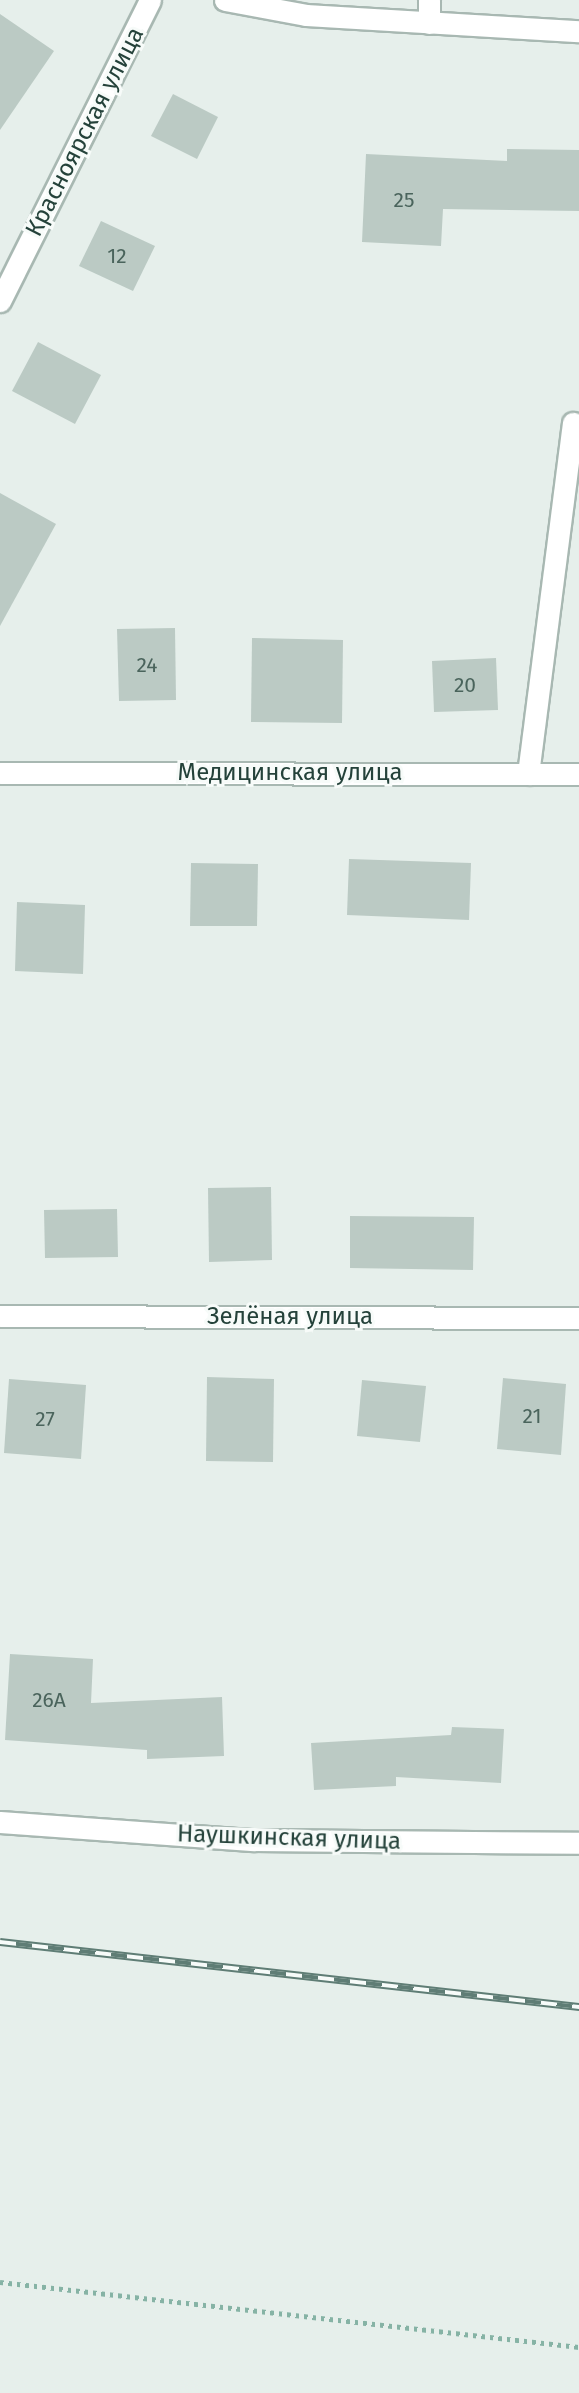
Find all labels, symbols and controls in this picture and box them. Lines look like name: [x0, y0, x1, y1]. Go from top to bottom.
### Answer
street label: Красноярская улица: [20, 22, 150, 242]
house number: 25: [394, 187, 414, 213]
house number: 12: [107, 243, 127, 269]
house number: 24: [137, 652, 157, 678]
house number: 20: [454, 672, 476, 698]
street label: Медицинская улица: [177, 759, 403, 787]
street label: Зелёная улица: [207, 1303, 373, 1331]
house number: 21: [523, 1403, 541, 1429]
house number: 27: [35, 1406, 55, 1432]
house number: 26А: [32, 1687, 66, 1713]
street label: Наушкинская улица: [177, 1820, 401, 1856]

